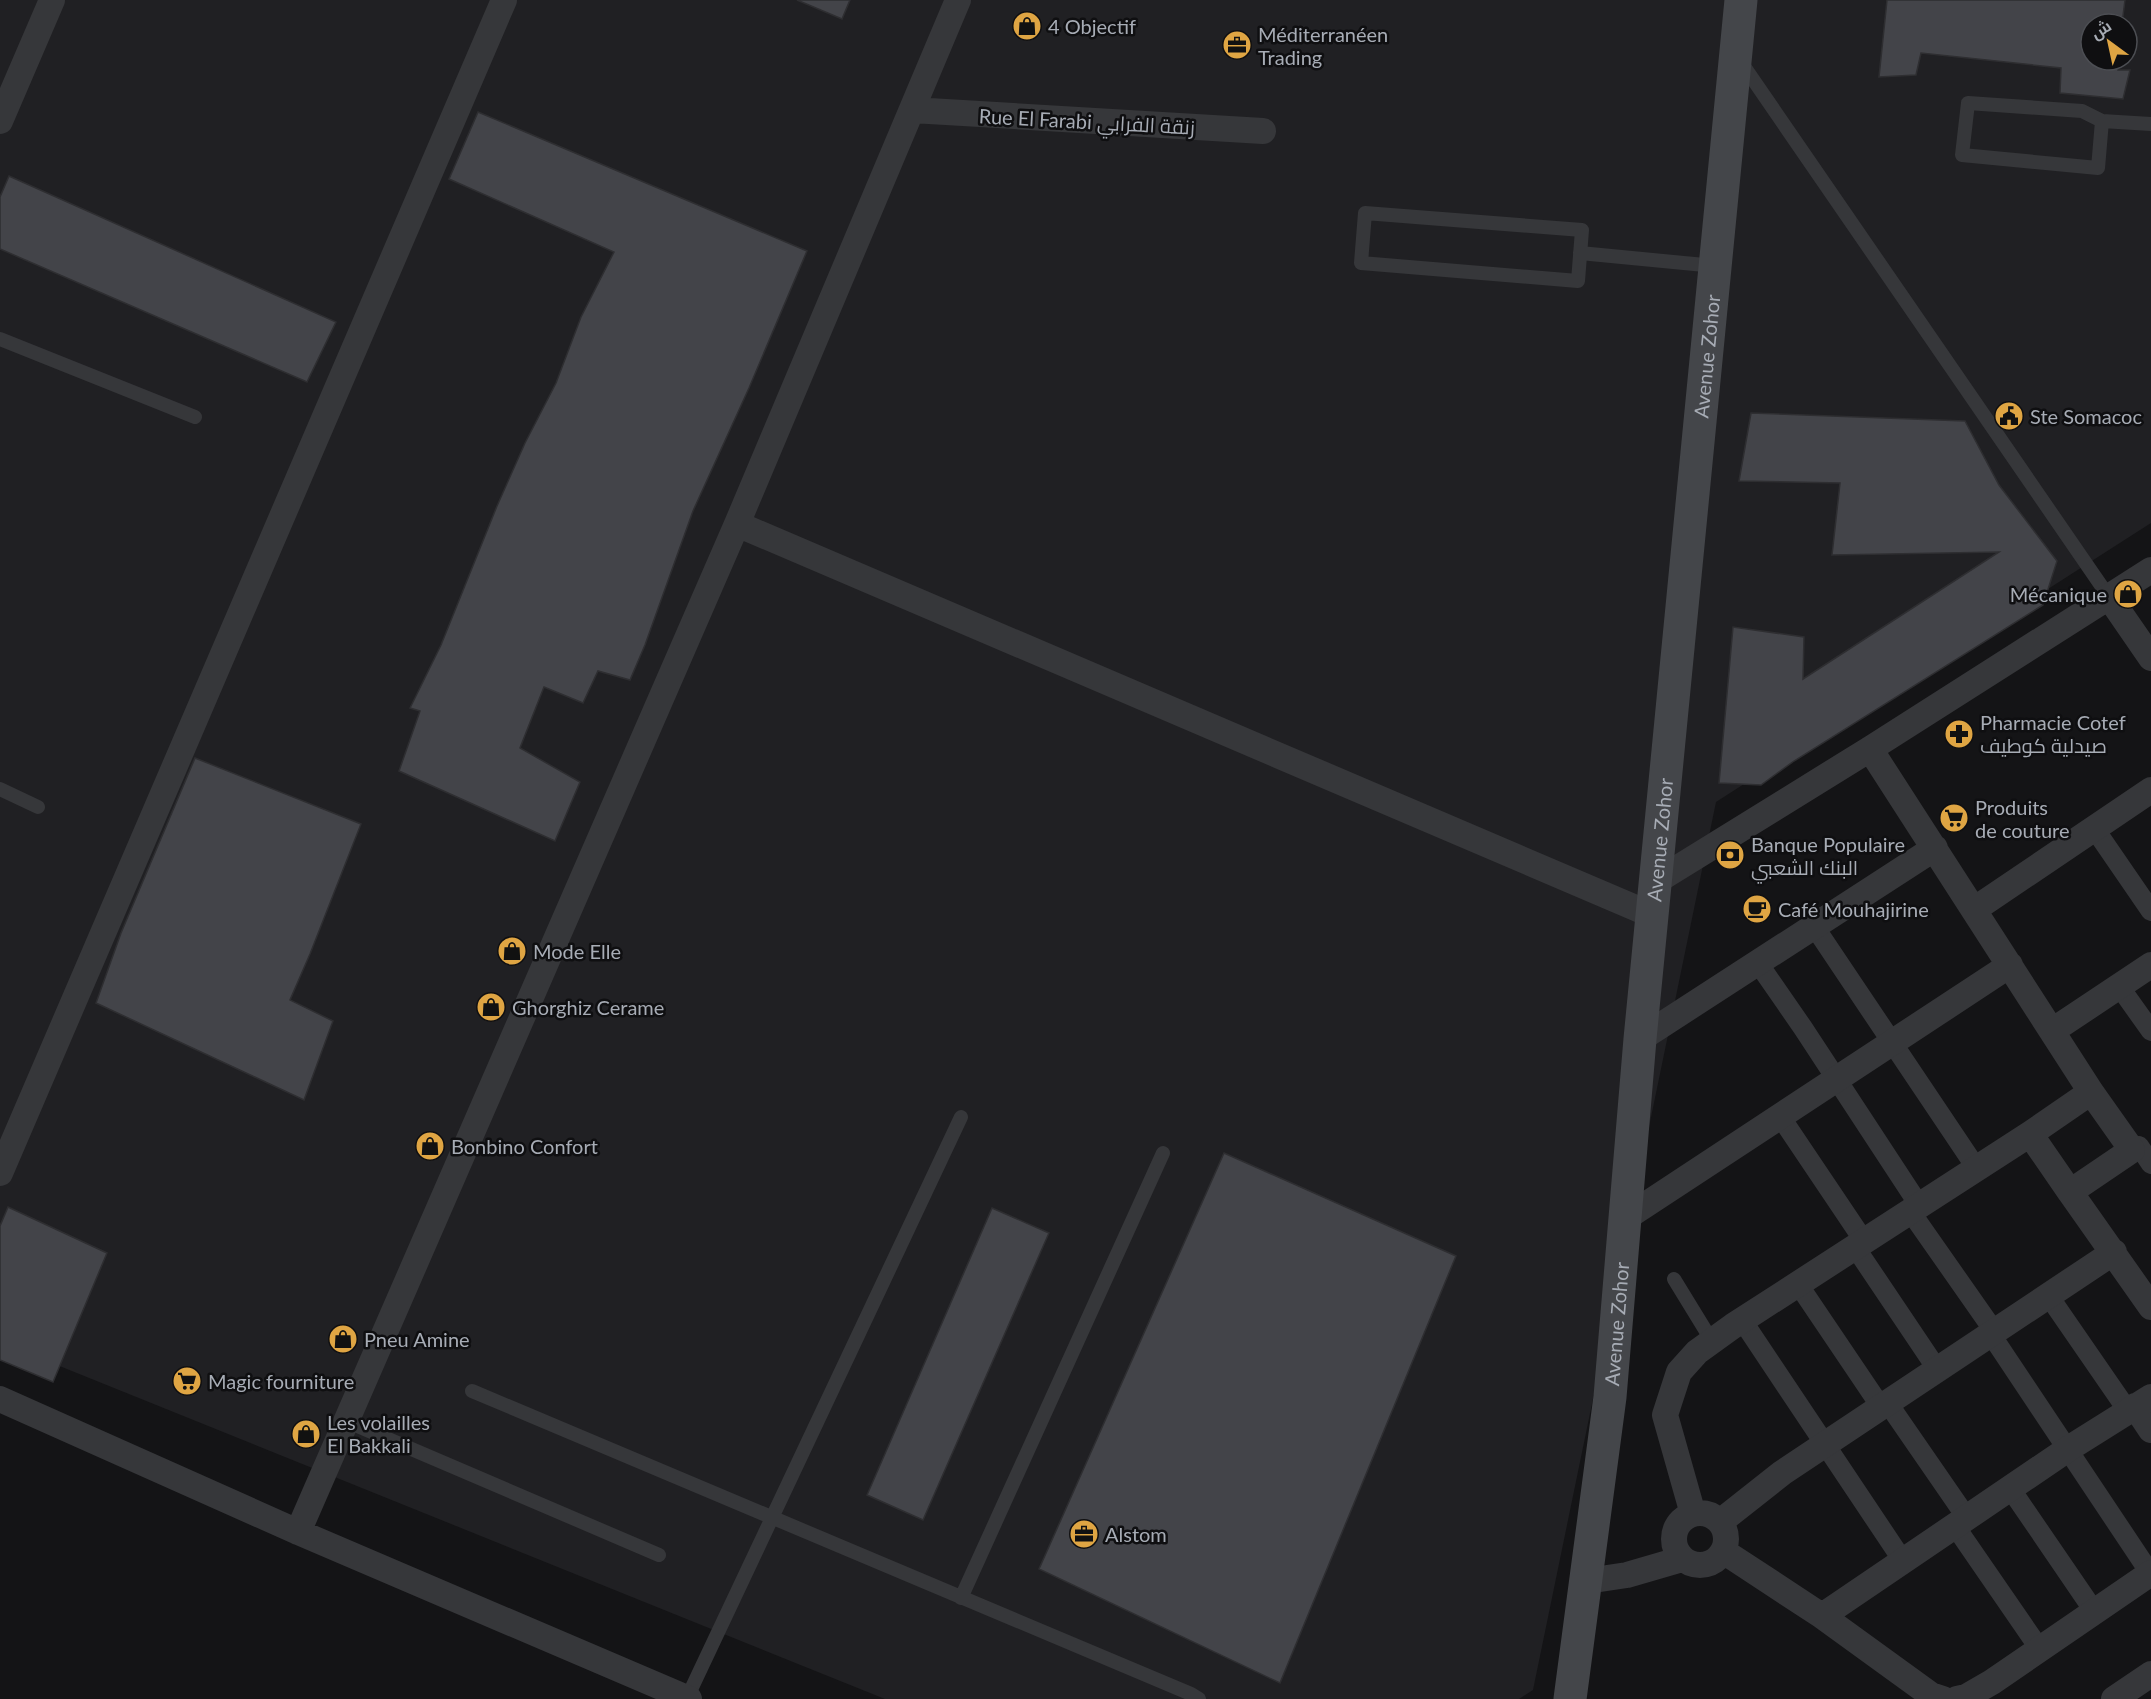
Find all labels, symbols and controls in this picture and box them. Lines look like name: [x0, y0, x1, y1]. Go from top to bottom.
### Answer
shop icon: 4 Objectif: [1011, 10, 1043, 42]
north arrow: [2079, 12, 2139, 72]
place label: 4 Objectif: [1048, 14, 1136, 38]
text: ش: [2087, 15, 2115, 43]
place label: Méditerranéen Trading: [1258, 22, 1388, 69]
office icon: Méditerranéen Trading: [1221, 29, 1253, 61]
street label: Rue El Farabi زنقة الفرابي: [978, 103, 1196, 144]
street label: Avenue Zohor: [1688, 292, 1724, 419]
public building icon: Ste Somacoc: [1993, 400, 2025, 432]
place label: Ste Somacoc: [2030, 404, 2142, 428]
shop icon: Mécanique: [2112, 578, 2144, 610]
place label: Mécanique: [2010, 582, 2107, 606]
place label: Pharmacie Cotef صيدلية كوطيف: [1980, 710, 2126, 758]
pharmacy icon: Pharmacie Cotef صيدلية كوطيف: [1943, 718, 1975, 750]
street label: Avenue Zohor: [1641, 776, 1677, 903]
place label: Produits de couture: [1975, 795, 2070, 842]
supermarket icon: Produits de couture: [1938, 802, 1970, 834]
place label: Banque Populaire البنك الشعبي: [1751, 832, 1905, 884]
bank icon: Banque Populaire البنك الشعبي: [1714, 839, 1746, 871]
cafe icon: Café Mouhajirine: [1741, 893, 1773, 925]
place label: Café Mouhajirine: [1778, 897, 1929, 921]
shop icon: Mode Elle: [496, 935, 528, 967]
place label: Mode Elle: [533, 939, 621, 963]
shop icon: Ghorghiz Cerame: [475, 991, 507, 1023]
place label: Ghorghiz Cerame: [512, 995, 664, 1019]
shop icon: Bonbino Confort: [414, 1130, 446, 1162]
place label: Bonbino Confort: [451, 1134, 598, 1158]
street label: Avenue Zohor: [1599, 1260, 1633, 1387]
shop icon: Pneu Amine: [327, 1323, 359, 1355]
place label: Pneu Amine: [364, 1327, 470, 1351]
supermarket icon: Magic fourniture: [171, 1365, 203, 1397]
place label: Magic fourniture: [208, 1369, 354, 1393]
place label: Les volailles El Bakkali: [327, 1410, 430, 1457]
shop icon: Les volailles El Bakkali: [290, 1418, 322, 1450]
office icon: Alstom: [1068, 1518, 1100, 1550]
place label: Alstom: [1105, 1522, 1167, 1546]

